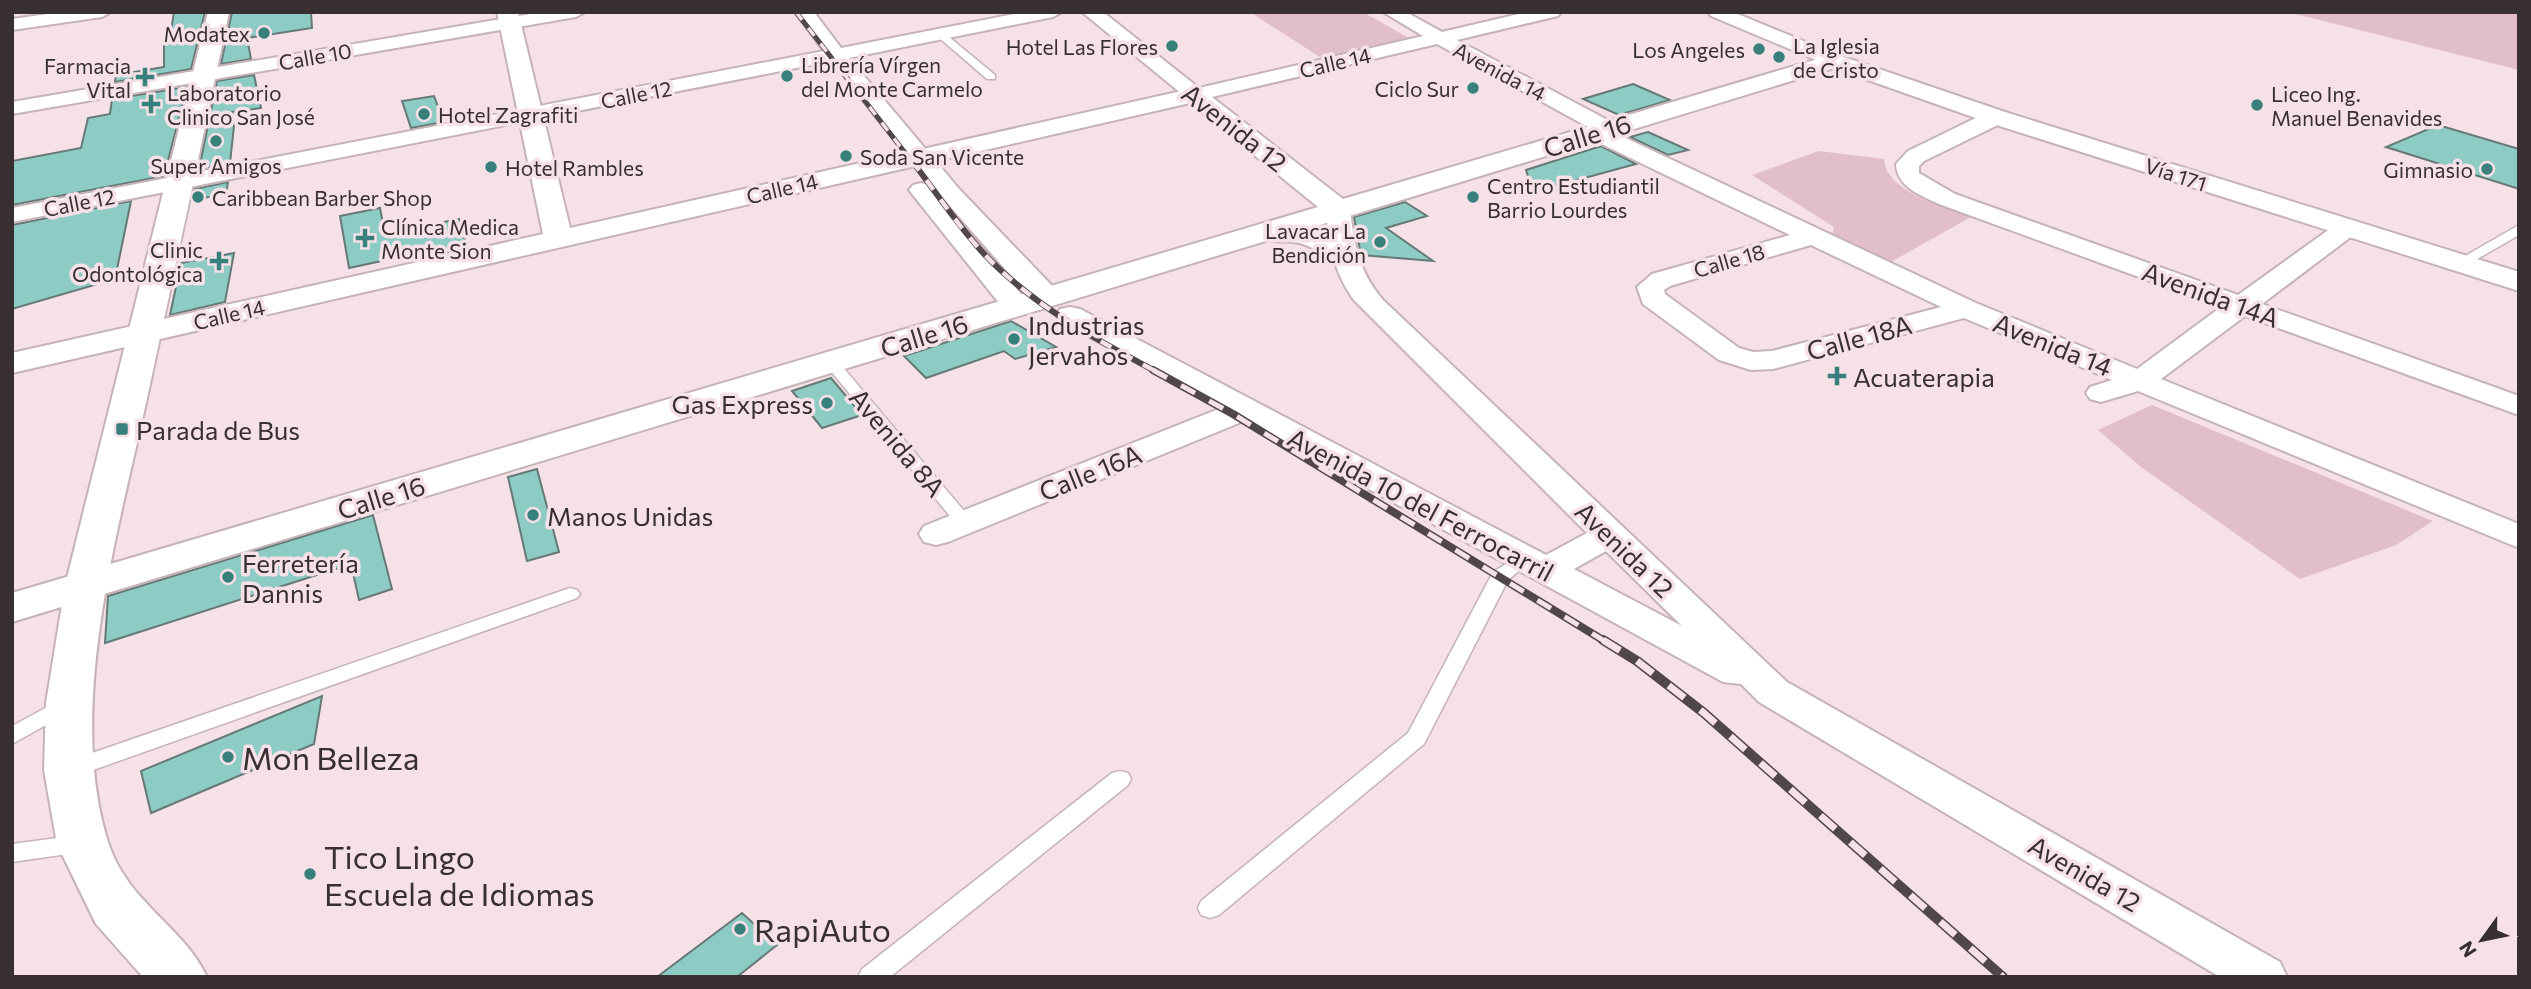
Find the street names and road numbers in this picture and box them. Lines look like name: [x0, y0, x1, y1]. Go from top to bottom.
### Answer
street label: Avenida 14: [1449, 36, 1551, 106]
street label: Calle 10: [276, 37, 354, 75]
street label: Calle 14: [1297, 42, 1374, 82]
street label: Calle 12: [598, 75, 674, 113]
street label: Avenida 12: [1177, 77, 1293, 177]
street label: Calle 16: [1539, 107, 1635, 163]
street label: Vía 171: [2142, 152, 2210, 196]
street label: Calle 14: [744, 168, 821, 208]
street label: Calle 12: [41, 183, 117, 221]
street label: Calle 18: [1691, 238, 1767, 282]
street label: Avenida 14A: [2138, 255, 2284, 333]
street label: Calle 14: [191, 294, 268, 334]
street label: Avenida 14: [1989, 306, 2117, 382]
street label: Calle 16: [876, 307, 972, 363]
street label: Calle 18A: [1803, 308, 1915, 366]
street label: Avenida 8A: [844, 382, 952, 503]
street label: Avenida 10 del Ferrocarril: [1283, 421, 1559, 587]
street label: Calle 16A: [1034, 437, 1146, 507]
street label: Calle 16: [333, 469, 429, 525]
street label: Avenida 12: [1570, 495, 1680, 603]
street label: Avenida 12: [2023, 829, 2147, 917]

